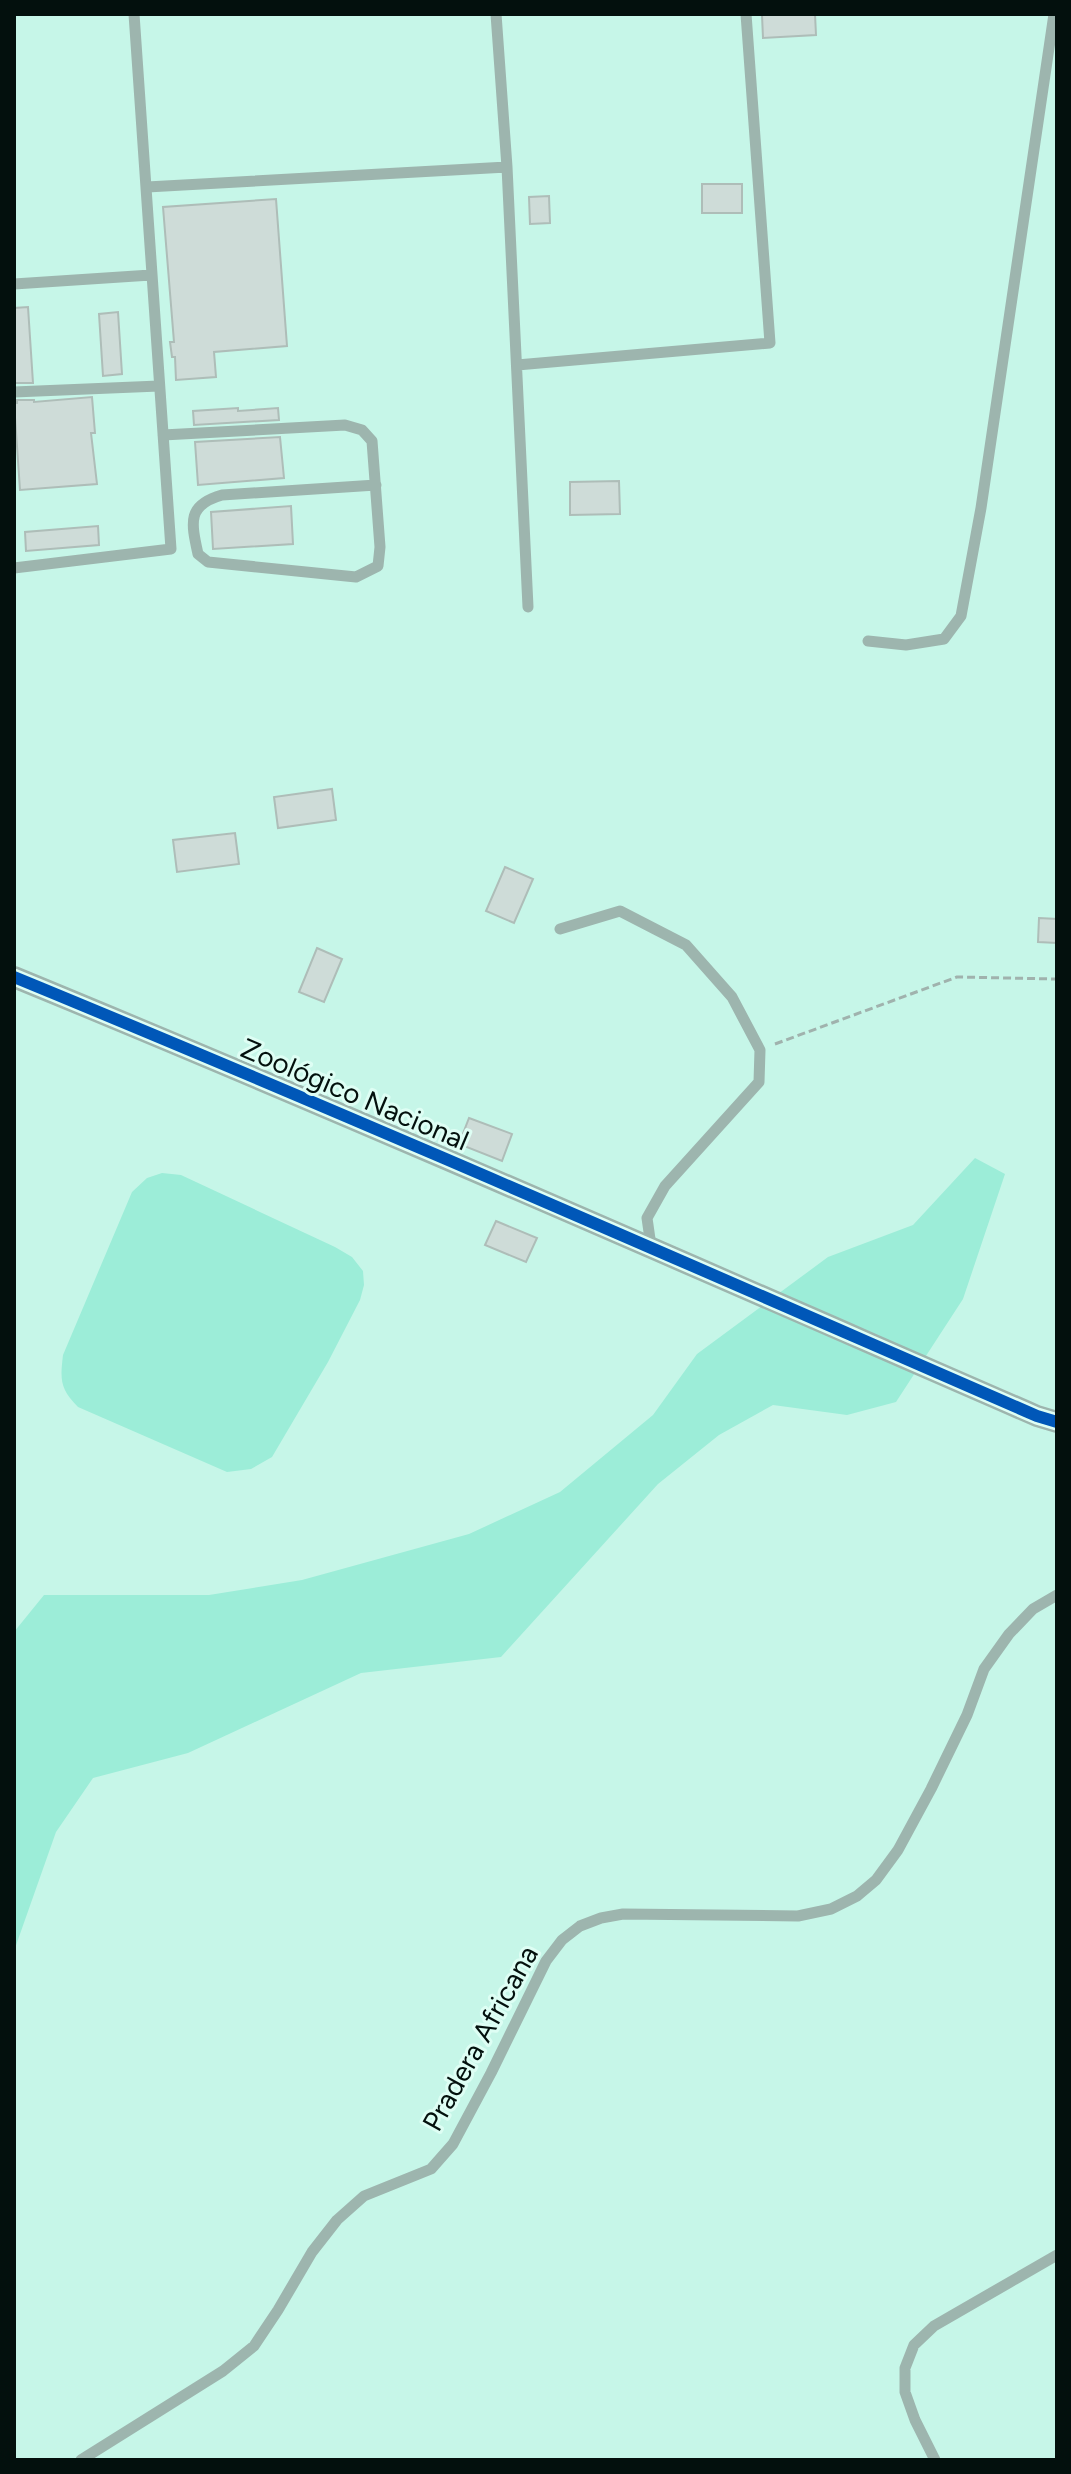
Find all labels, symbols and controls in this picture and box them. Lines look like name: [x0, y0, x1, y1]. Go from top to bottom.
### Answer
street label: Zoológico Nacional: [236, 1031, 474, 1157]
street label: Pradera Africana: [415, 1939, 545, 2137]

